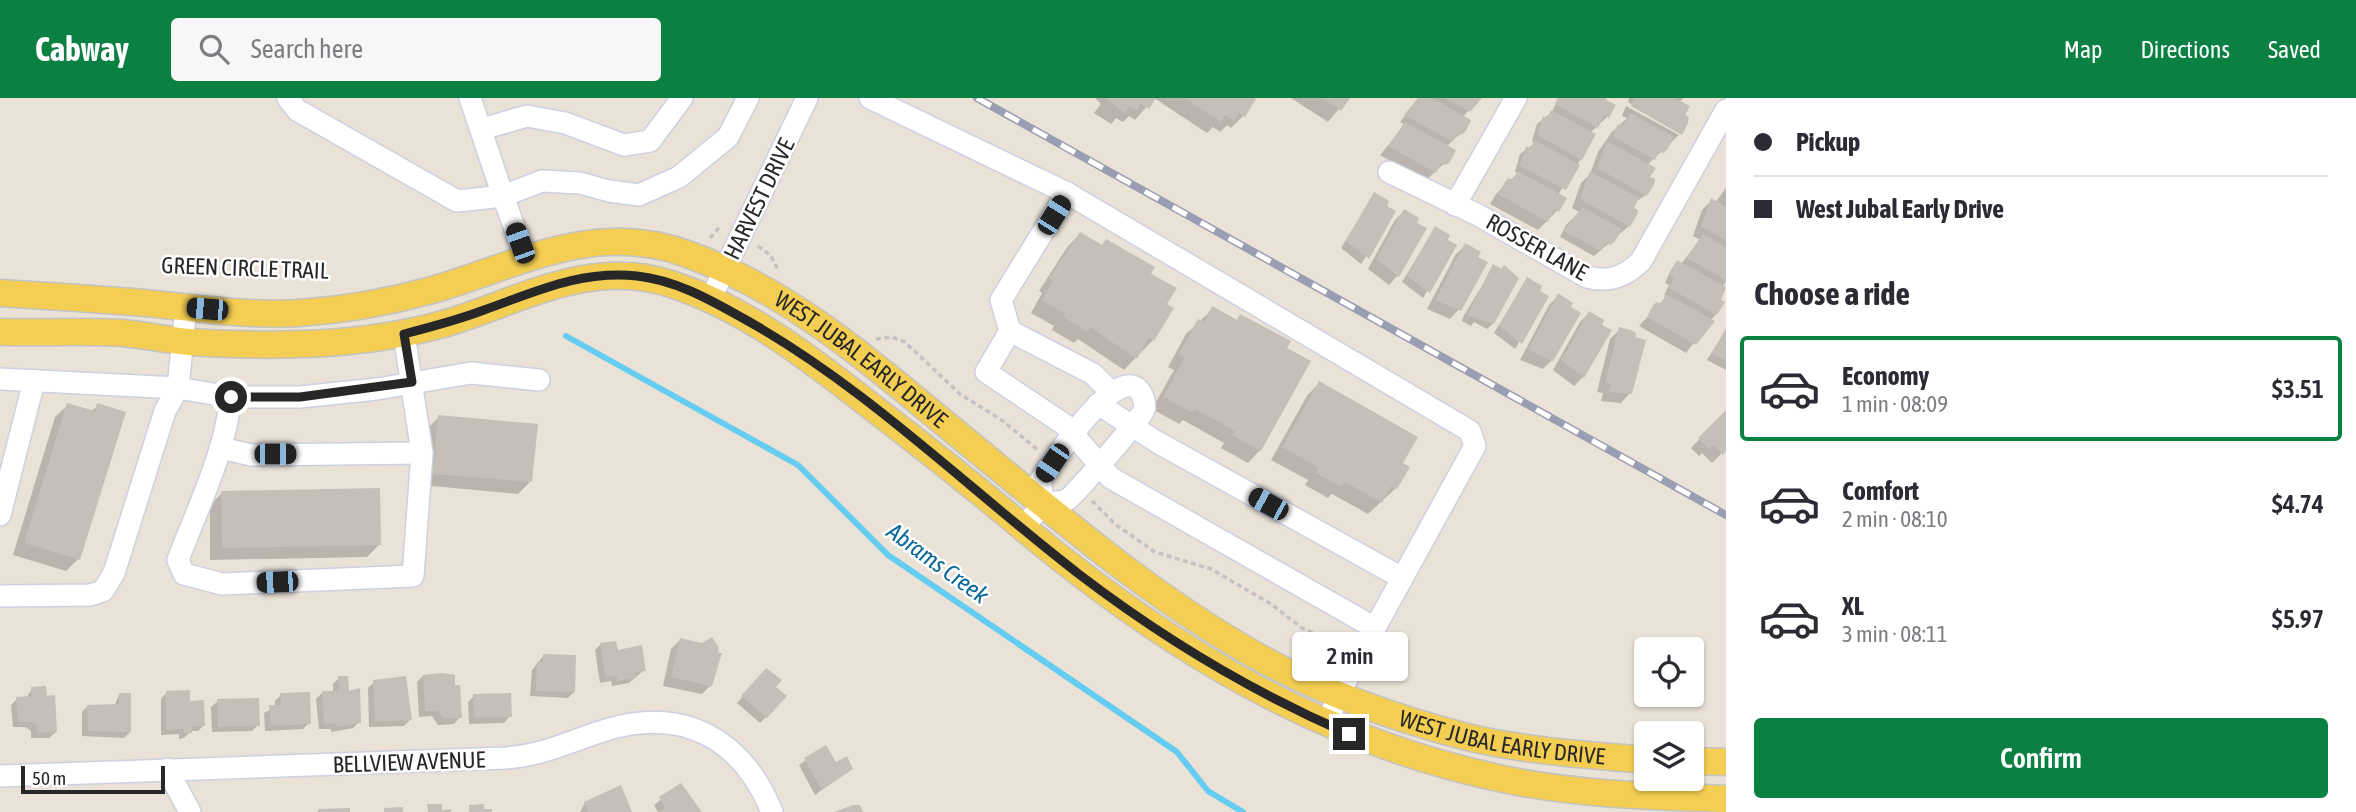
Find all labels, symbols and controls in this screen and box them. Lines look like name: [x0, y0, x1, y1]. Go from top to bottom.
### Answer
search box: [171, 18, 661, 81]
text: Cabway: [35, 30, 129, 68]
icon: search: [195, 30, 233, 68]
text: Search here: [251, 34, 363, 64]
text: Map: [2064, 36, 2102, 63]
text: Directions: [2140, 36, 2230, 63]
text: Saved: [2268, 36, 2321, 63]
text: Pickup: [1796, 127, 1860, 157]
street label: HARVEST DRIVE: [719, 134, 800, 264]
car: [1034, 192, 1075, 238]
text: West Jubal Early Drive: [1796, 194, 2004, 224]
street label: ROSSER LANE: [1482, 208, 1592, 286]
car: [503, 220, 538, 266]
street label: GREEN CIRCLE TRAIL: [161, 252, 329, 284]
text: Choose a ride: [1754, 275, 1910, 312]
street label: WEST JUBAL EARLY DRIVE: [770, 286, 953, 433]
car: [186, 297, 229, 321]
icon: car: [1758, 357, 1821, 420]
text: Economy: [1842, 361, 1929, 391]
text: $3.51: [2272, 374, 2324, 404]
route start: [215, 381, 247, 413]
text: 1 min · 08:09: [1842, 391, 1948, 417]
car: [1032, 440, 1073, 486]
car: [255, 444, 297, 465]
icon: car: [1758, 472, 1821, 535]
text: Comfort: [1842, 476, 1919, 506]
car: [1245, 485, 1292, 523]
text: $4.74: [2272, 489, 2324, 519]
text: 2 min · 08:10: [1842, 506, 1948, 532]
water label: Abrams Creek: [881, 517, 994, 609]
car: [256, 571, 299, 593]
icon: car: [1758, 587, 1821, 650]
text: XL: [1842, 591, 1864, 621]
text: $5.97: [2272, 604, 2324, 634]
text: 3 min · 08:11: [1842, 621, 1948, 647]
callout: 2 min: [1291, 632, 1407, 682]
map controls: [1634, 637, 1704, 791]
button: locate: [1634, 637, 1704, 707]
text: 2 min: [1327, 643, 1373, 669]
street label: WEST JUBAL EARLY DRIVE: [1396, 705, 1606, 770]
route end: [1333, 718, 1365, 750]
button: Confirm: [1754, 718, 2328, 798]
button: layers: [1634, 721, 1704, 791]
street label: BELLVIEW AVENUE: [332, 746, 486, 778]
scale bar: [21, 763, 164, 795]
text: 50 m: [32, 767, 66, 789]

